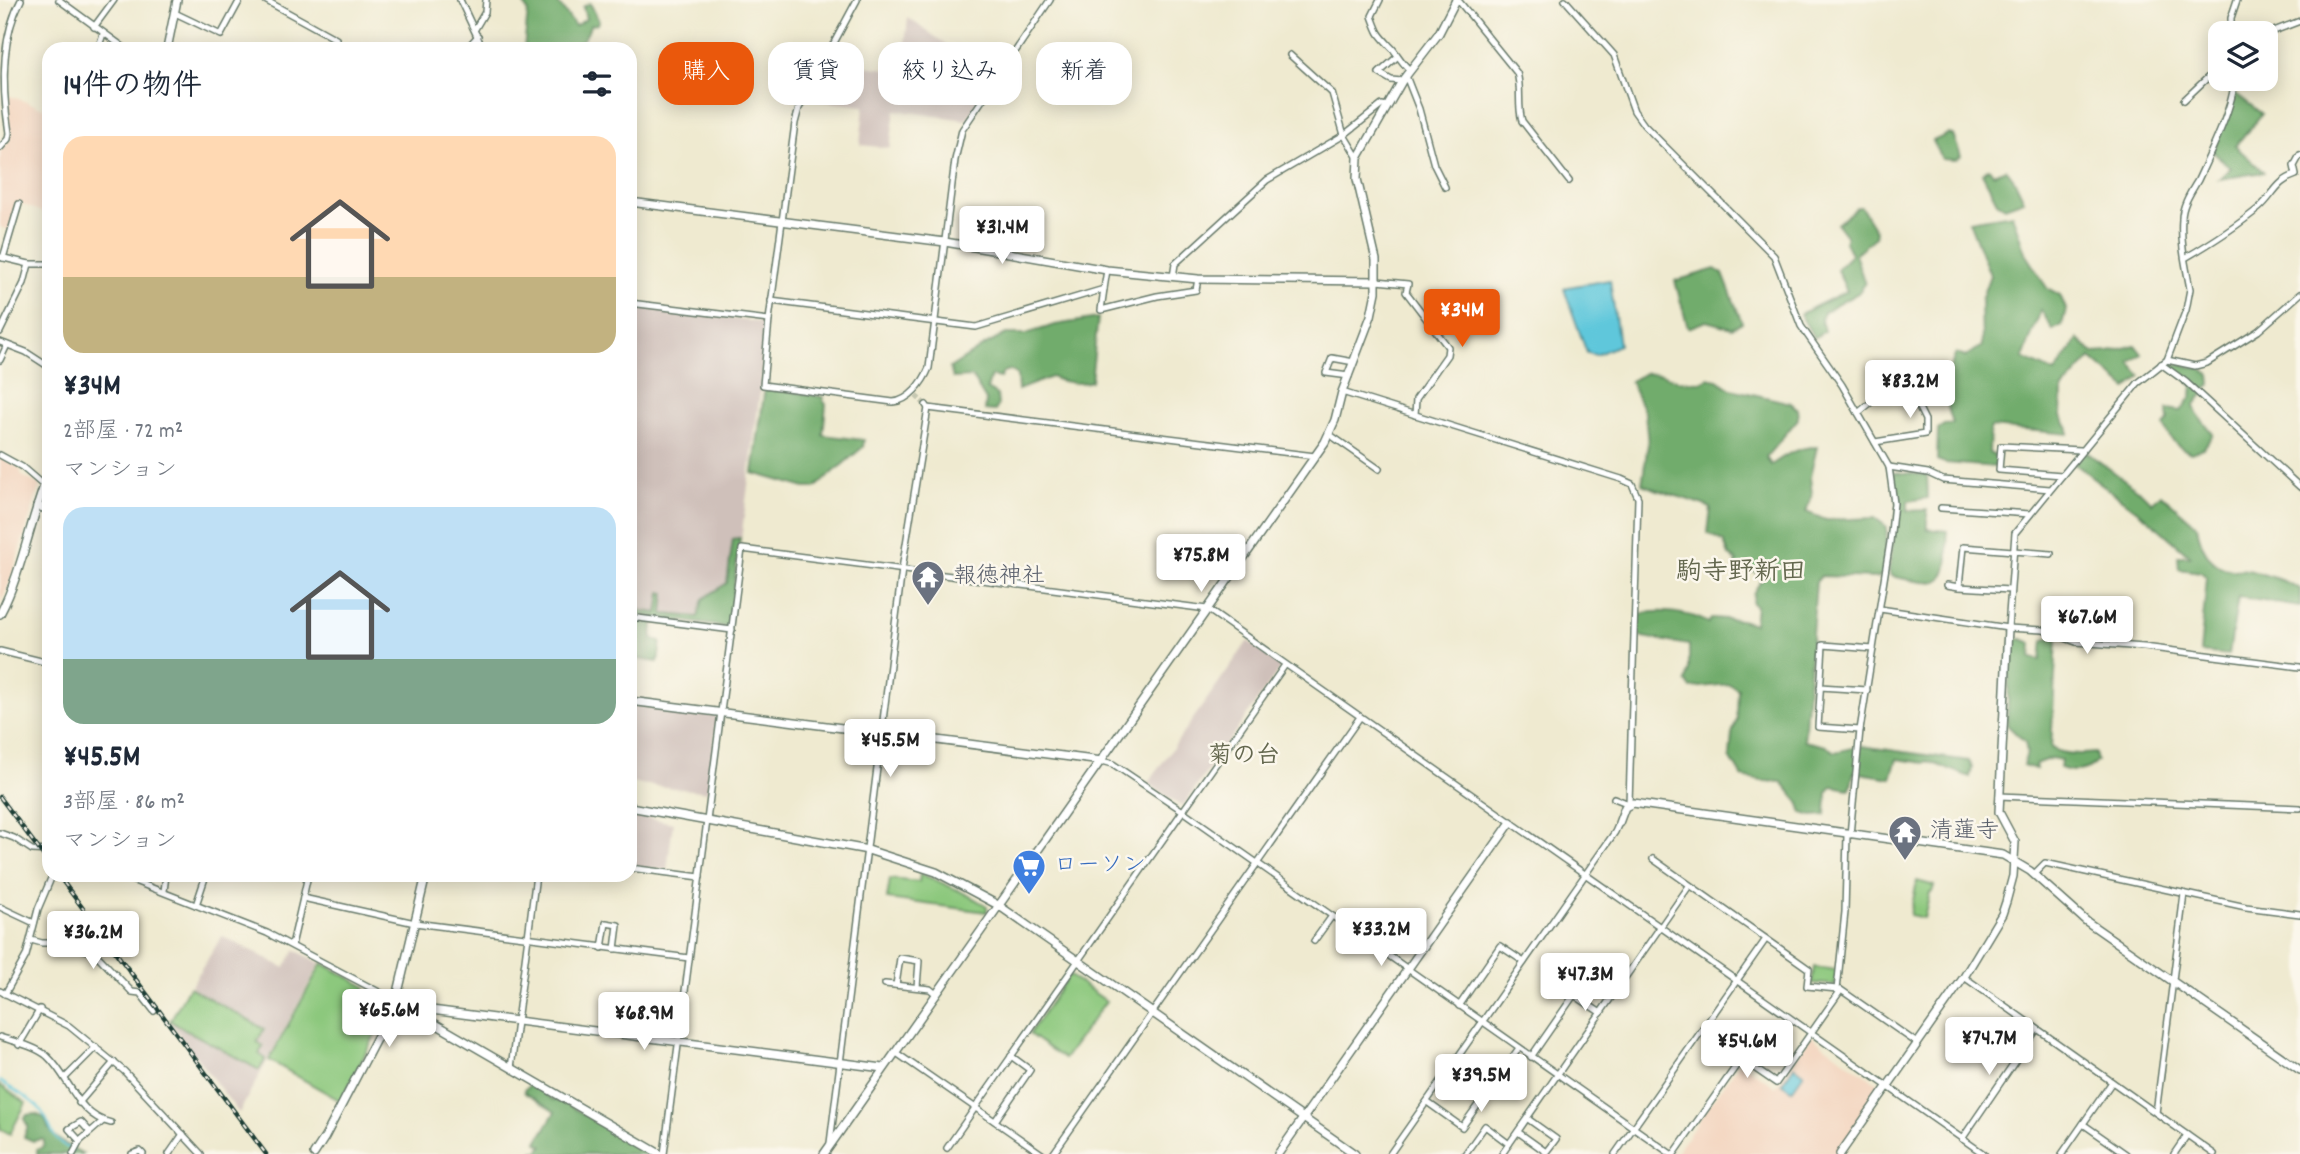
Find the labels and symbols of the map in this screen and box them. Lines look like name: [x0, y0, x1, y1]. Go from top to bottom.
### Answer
pin: ¥31.4M: [945, 206, 1059, 266]
pin: ¥34M: [1421, 290, 1503, 349]
pin: ¥83.2M: [1853, 360, 1967, 420]
pin: ¥75.8M: [1144, 534, 1258, 594]
district label: 駒寺野新田: [1676, 555, 1806, 592]
temple icon: 報徳神社: [909, 558, 947, 607]
place label: 報徳神社: [953, 561, 1045, 594]
pin: ¥67.6M: [2030, 596, 2144, 656]
pin: ¥45.5M: [833, 720, 947, 779]
district label: 菊の台: [1208, 740, 1280, 774]
temple icon: 清蓮寺: [1886, 813, 1924, 862]
place label: 清蓮寺: [1930, 816, 1999, 849]
supermarket icon: ローソン: [1010, 847, 1048, 896]
place label: ローソン: [1054, 850, 1146, 883]
pin: ¥33.2M: [1324, 908, 1438, 968]
pin: ¥36.2M: [36, 912, 150, 971]
pin: ¥47.3M: [1528, 954, 1642, 1013]
pin: ¥65.6M: [332, 990, 446, 1049]
pin: ¥68.9M: [587, 992, 701, 1052]
pin: ¥74.7M: [1932, 1018, 2046, 1077]
pin: ¥54.6M: [1690, 1020, 1804, 1080]
pin: ¥39.5M: [1424, 1054, 1538, 1114]

